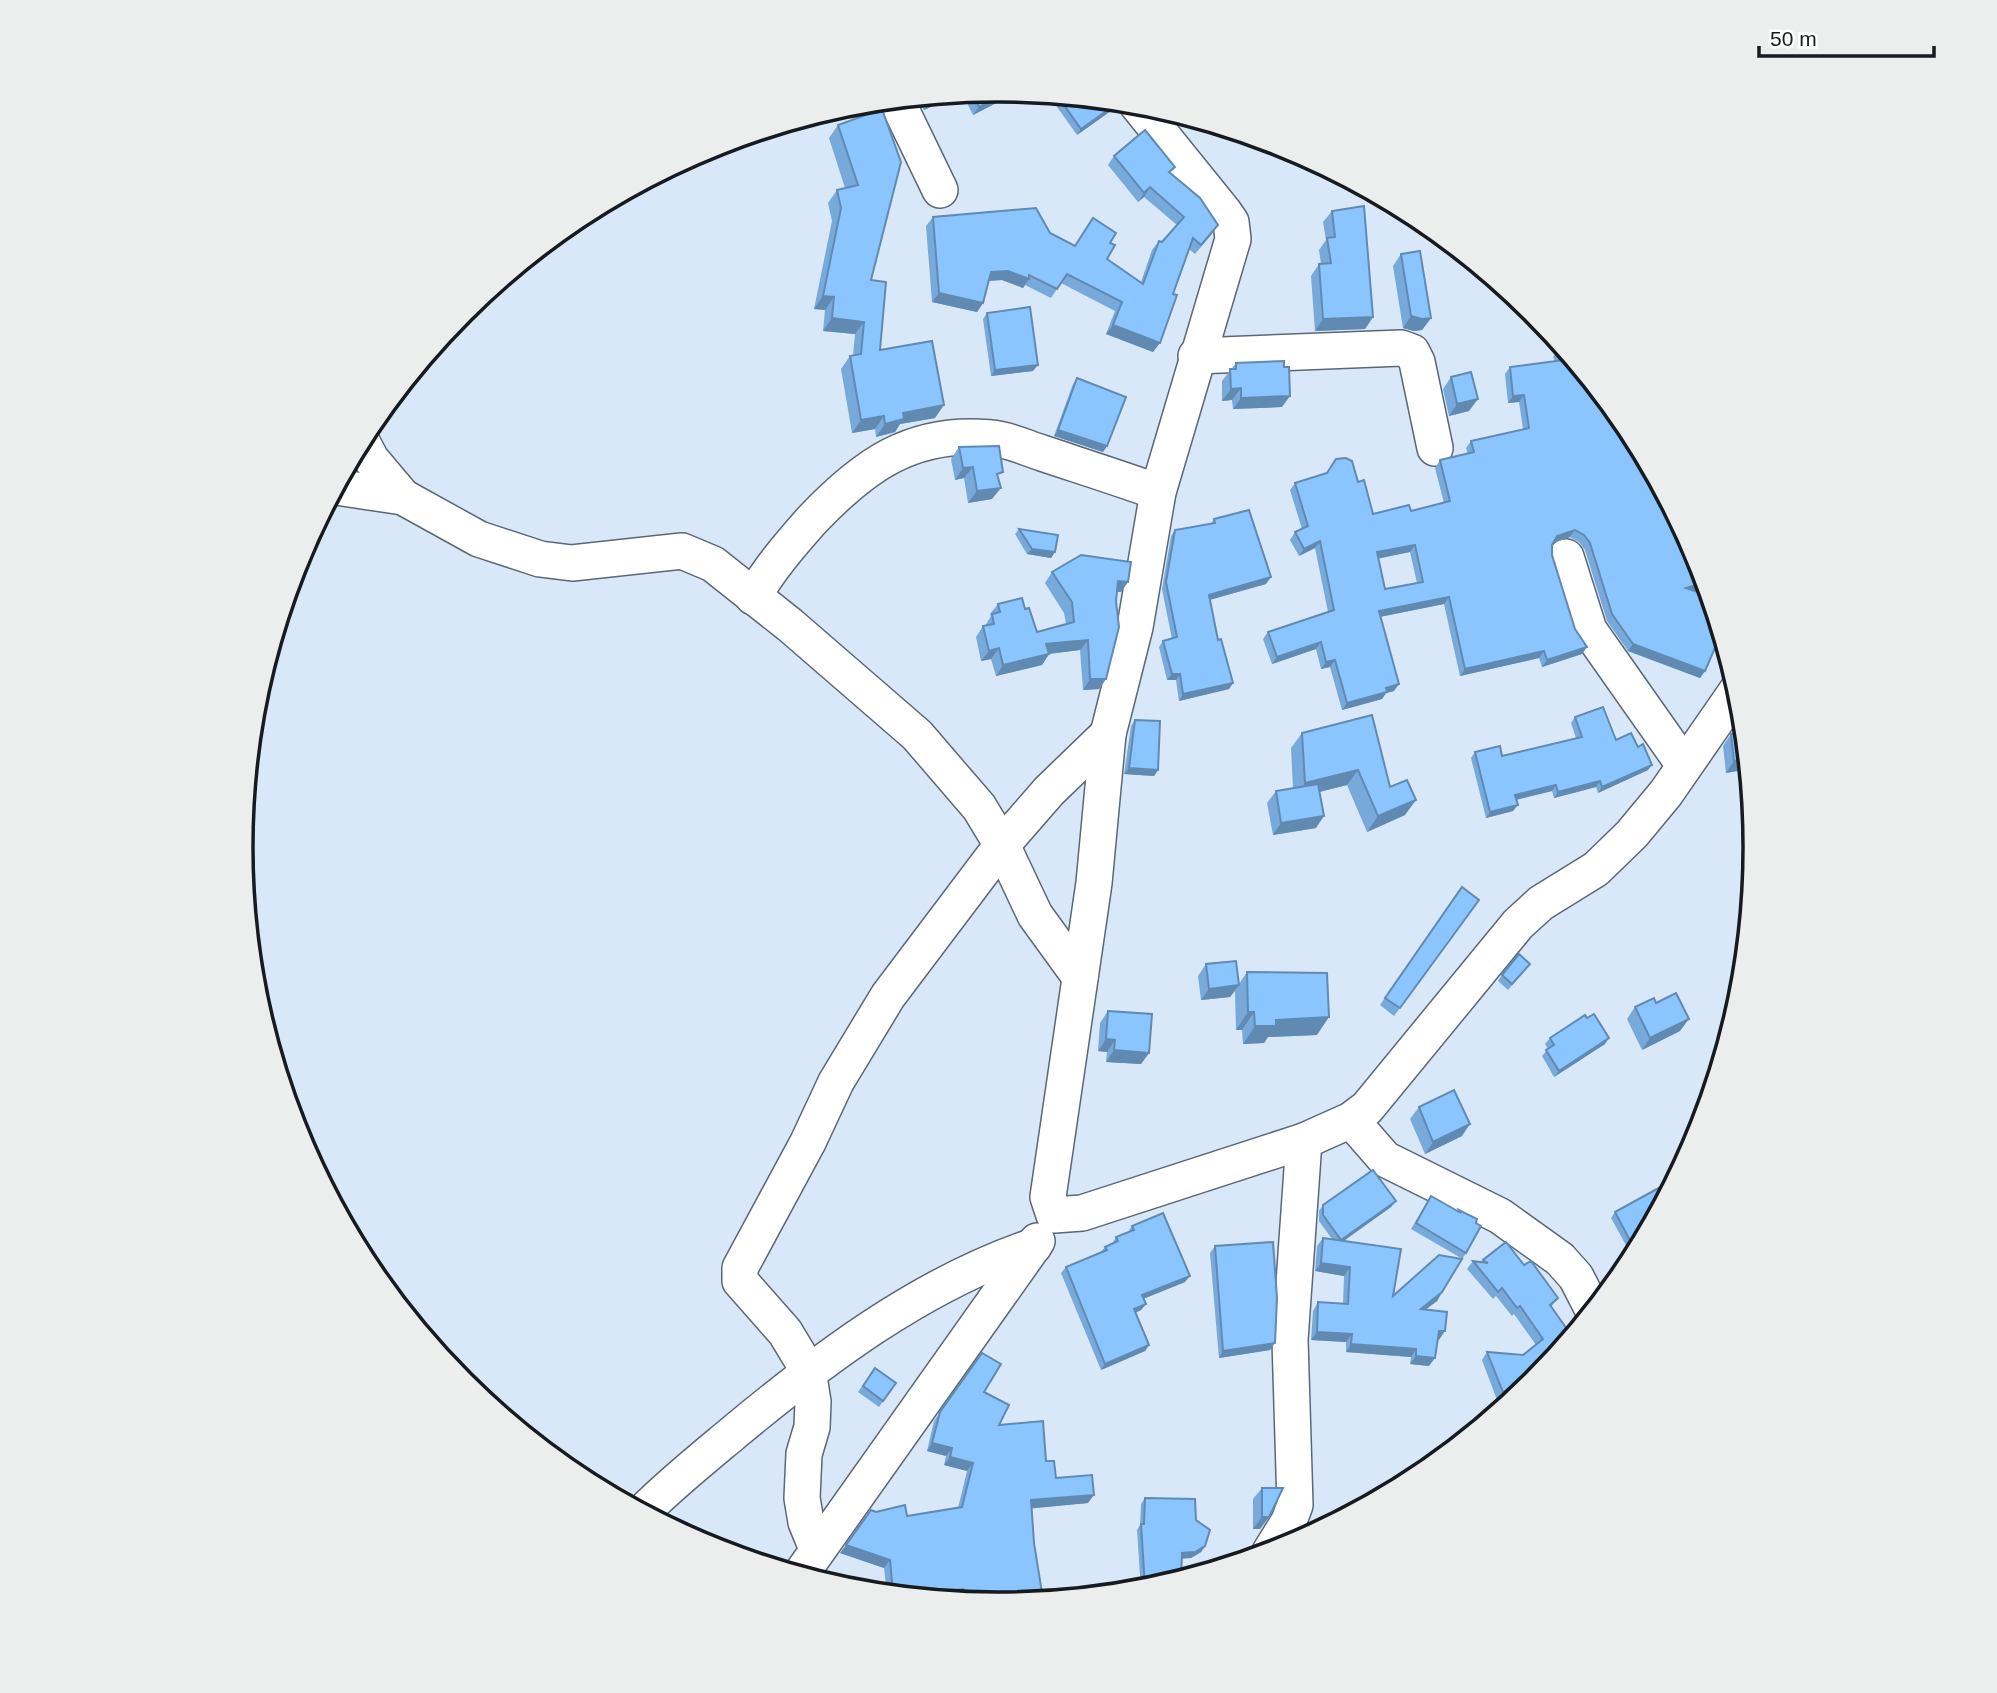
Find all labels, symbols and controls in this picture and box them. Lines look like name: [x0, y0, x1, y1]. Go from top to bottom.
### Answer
scale bar: [1759, 14, 1934, 58]
text: 50 m: [1770, 27, 1817, 50]

